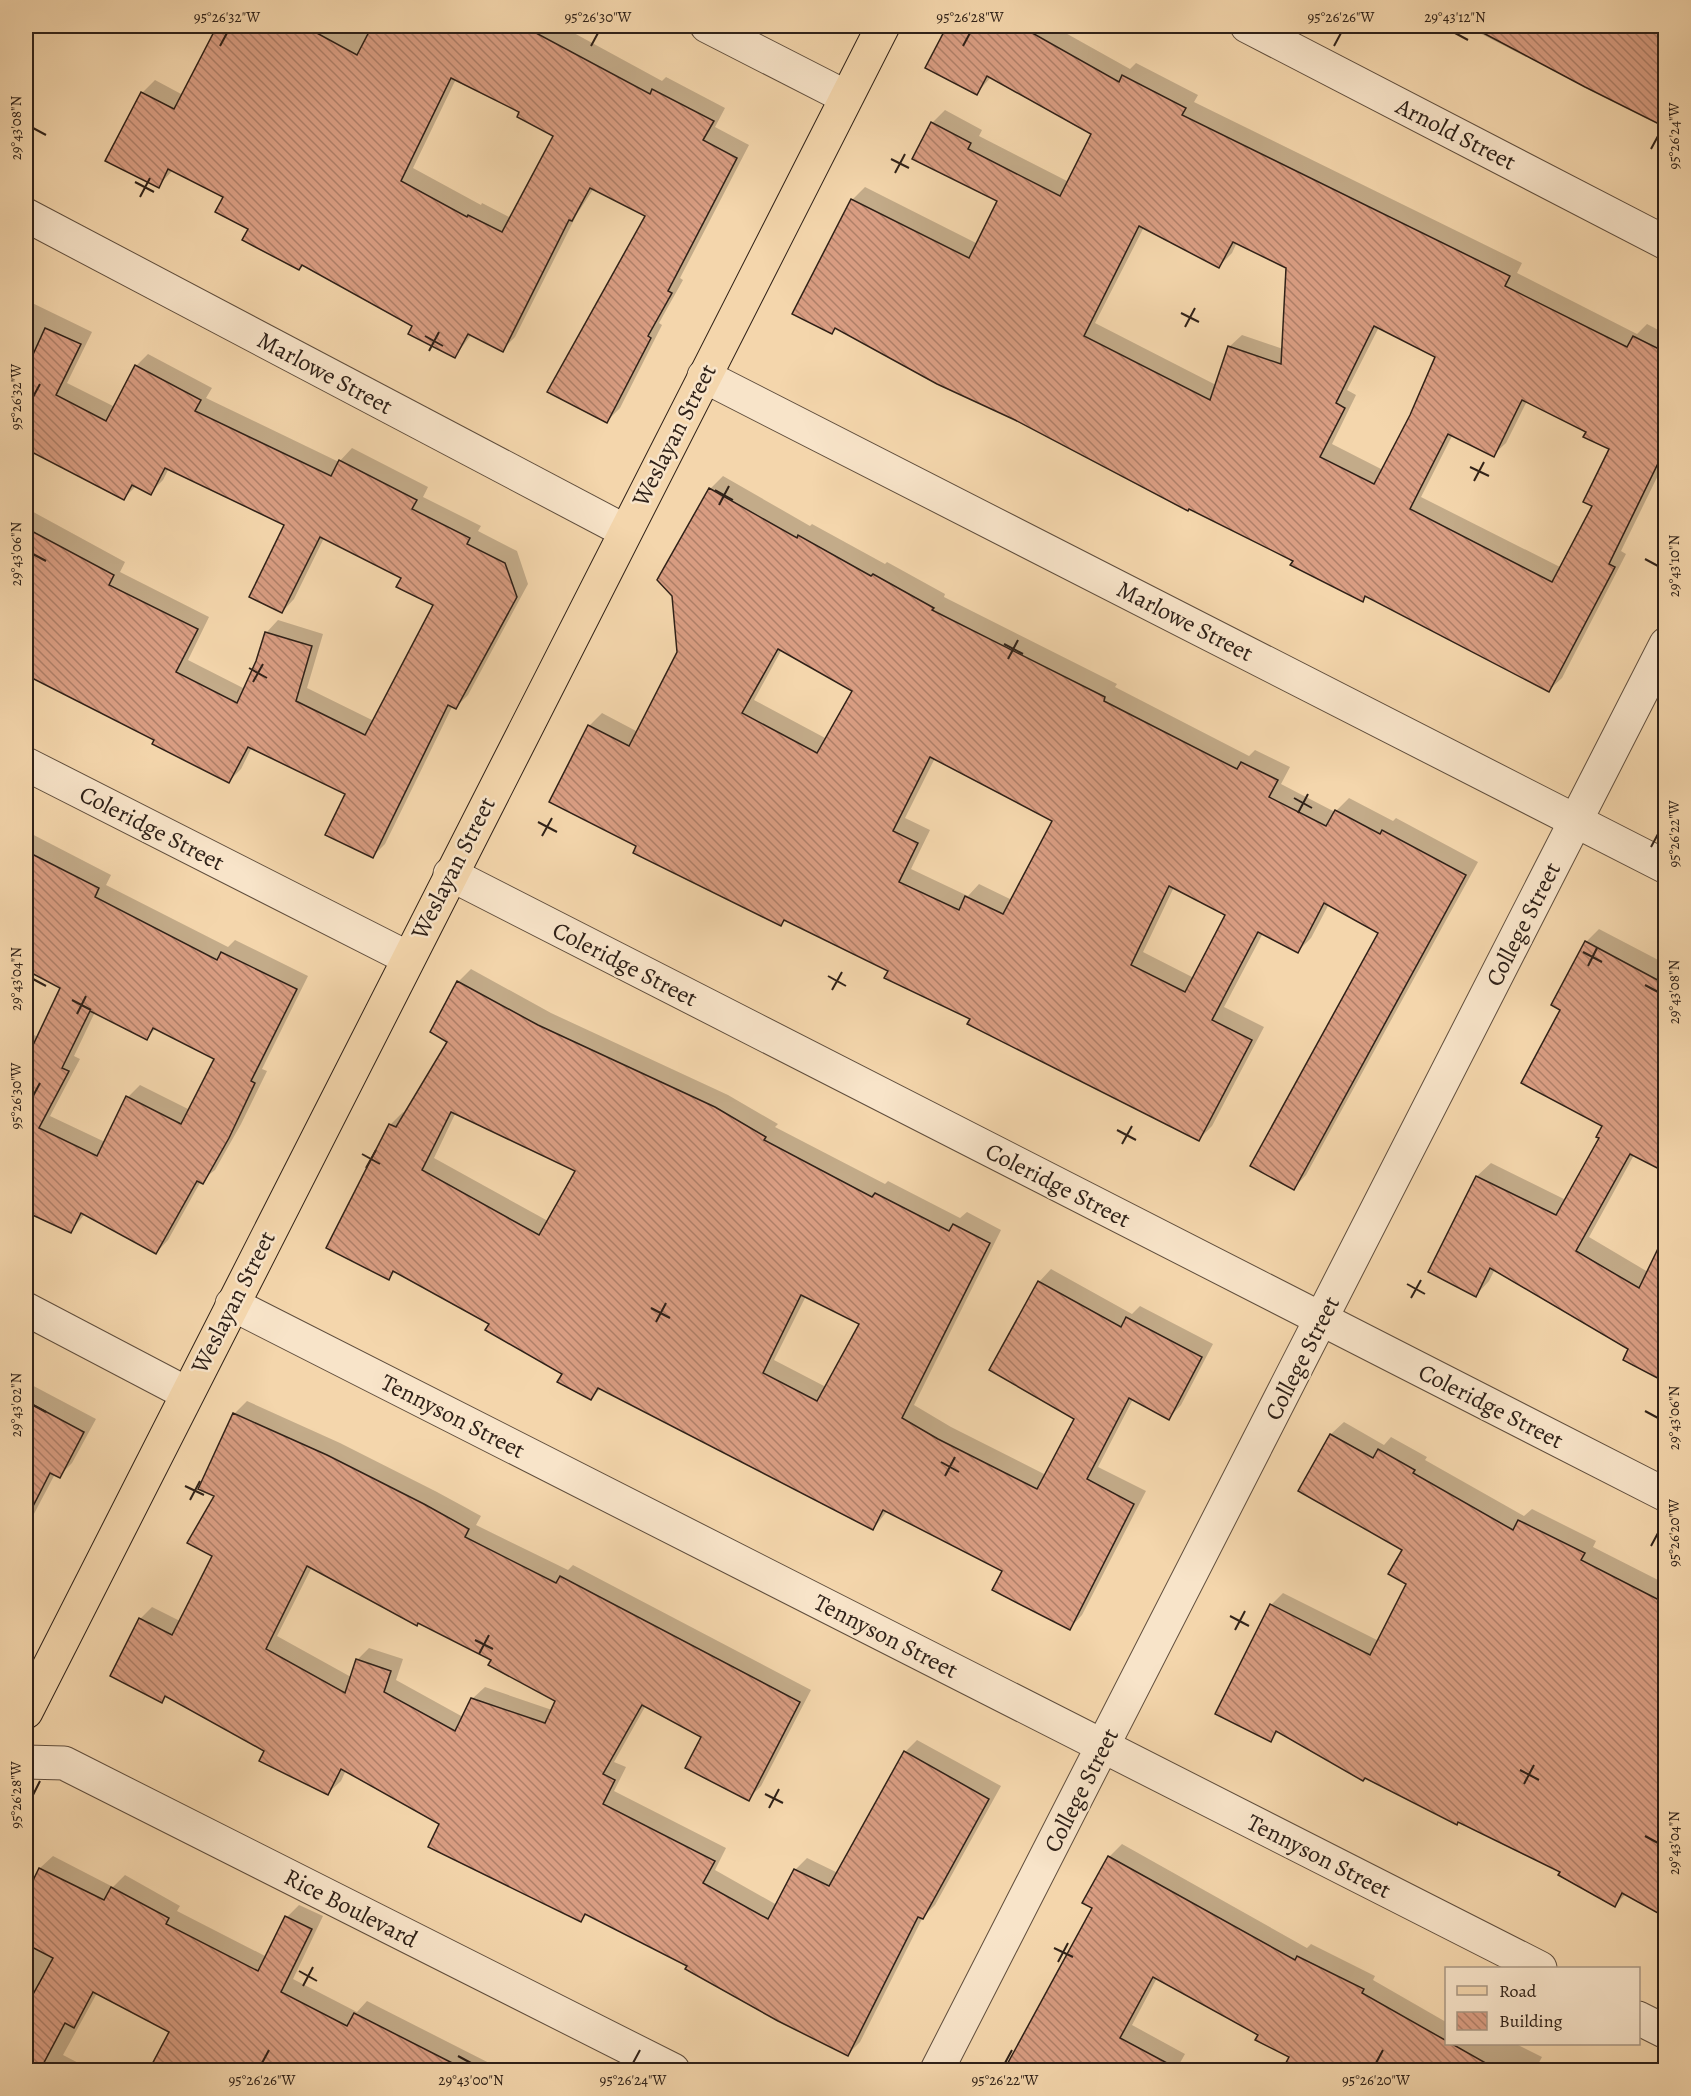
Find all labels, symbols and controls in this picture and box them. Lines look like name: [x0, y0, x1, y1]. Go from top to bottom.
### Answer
text: 95°26'32"W: [194, 7, 260, 27]
text: 95°26'30"W: [564, 7, 632, 27]
text: 95°26'28"W: [936, 7, 1004, 27]
text: 95°26'26"W: [1307, 7, 1375, 27]
text: 29°43'12"N: [1424, 7, 1486, 27]
street label: Arnold Street: [1390, 90, 1521, 178]
text: 29°43'08"N: [6, 95, 26, 160]
text: 95°26'24"W: [1664, 103, 1684, 169]
street label: Marlowe Street: [252, 324, 398, 422]
street label: Weslayan Street: [624, 358, 724, 513]
text: 95°26'32"W: [6, 364, 26, 430]
text: 29°43'06"N: [6, 522, 26, 586]
text: 29°43'10"N: [1664, 535, 1684, 597]
street label: Marlowe Street: [1111, 573, 1259, 669]
street label: Coleridge Street: [74, 778, 230, 878]
street label: Weslayan Street: [403, 791, 503, 946]
text: 95°26'22"W: [1664, 800, 1684, 868]
street label: College Street: [1478, 856, 1568, 992]
street label: Coleridge Street: [547, 914, 703, 1014]
text: 29°43'04"N: [6, 947, 26, 1011]
text: 29°43'08"N: [1664, 959, 1684, 1024]
text: 95°26'30"W: [6, 1062, 26, 1130]
street label: Coleridge Street: [980, 1135, 1136, 1235]
street label: Weslayan Street: [183, 1225, 283, 1380]
street label: College Street: [1257, 1290, 1347, 1426]
street label: Coleridge Street: [1413, 1356, 1569, 1456]
street label: Tennyson Street: [376, 1366, 530, 1466]
text: 29°43'02"N: [6, 1373, 26, 1437]
text: 29°43'06"N: [1664, 1386, 1684, 1450]
text: 95°26'20"W: [1664, 1499, 1684, 1567]
street label: Tennyson Street: [809, 1586, 963, 1686]
street label: College Street: [1036, 1722, 1126, 1858]
text: 95°26'28"W: [6, 1761, 26, 1829]
street label: Tennyson Street: [1242, 1806, 1396, 1906]
text: 29°43'04"N: [1664, 1811, 1684, 1875]
street label: Rice Boulevard: [279, 1861, 423, 1955]
legend: [1445, 1967, 1640, 2045]
text: Road: [1499, 1979, 1537, 2003]
text: Building: [1499, 2009, 1563, 2033]
text: 95°26'26"W: [228, 2070, 296, 2090]
text: 29°43'00"N: [438, 2070, 504, 2090]
text: 95°26'24"W: [600, 2070, 666, 2090]
text: 95°26'22"W: [971, 2070, 1039, 2090]
text: 95°26'20"W: [1342, 2070, 1410, 2090]

